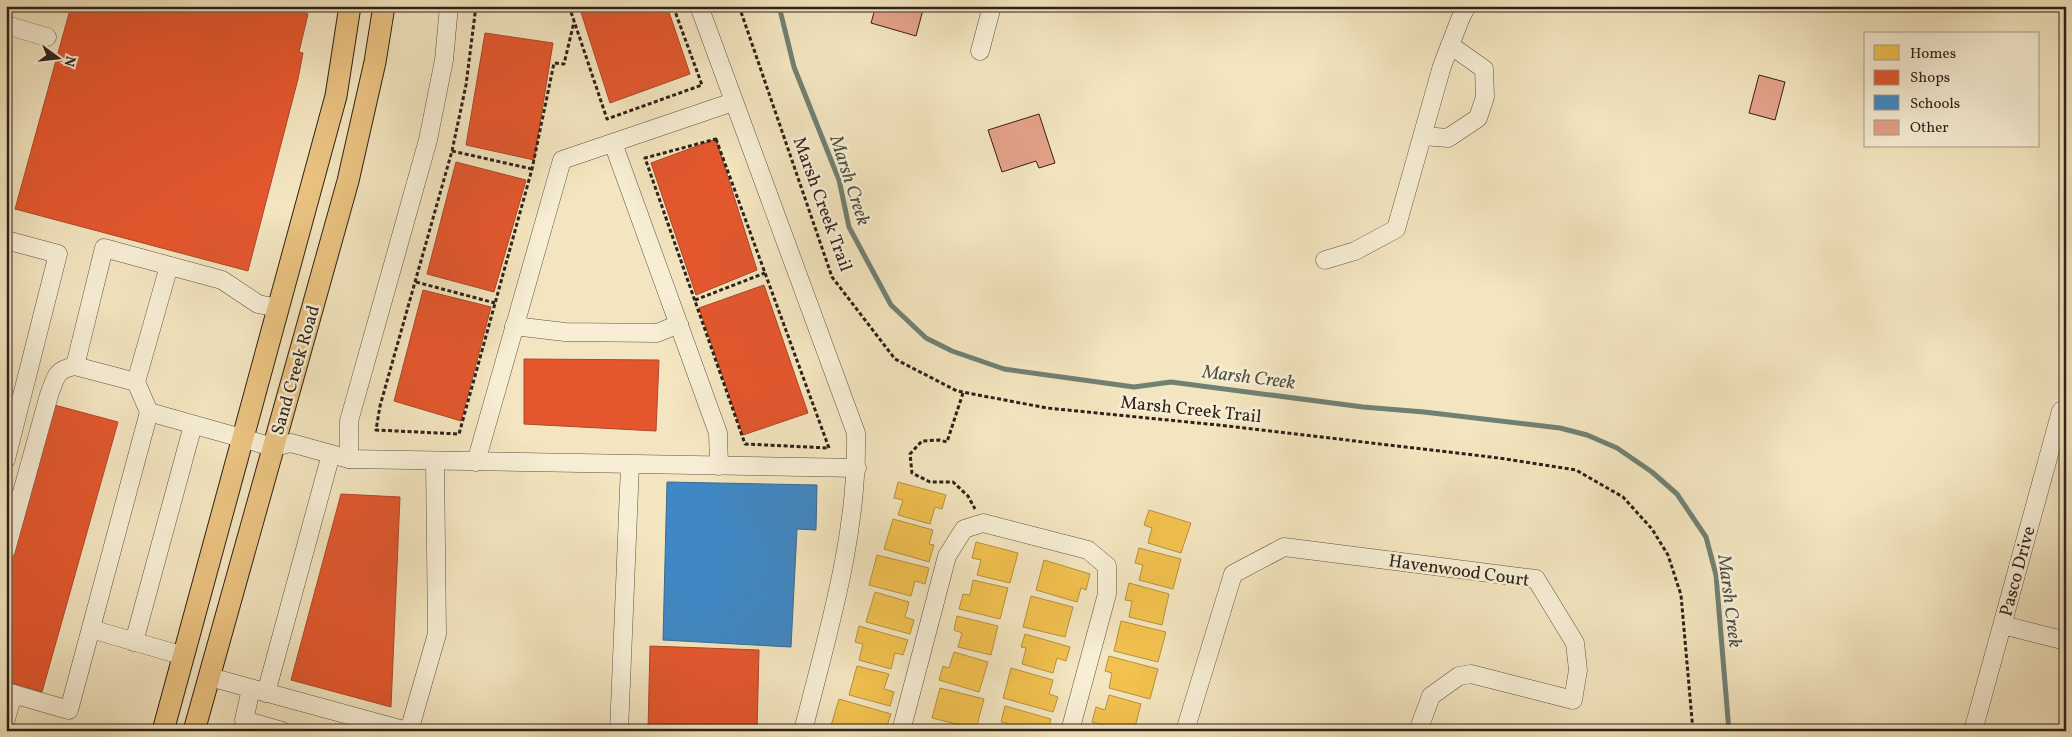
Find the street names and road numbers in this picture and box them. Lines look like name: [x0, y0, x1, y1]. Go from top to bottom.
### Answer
street label: Marsh Creek Trail: [786, 134, 858, 275]
street label: Sand Creek Road: [266, 303, 327, 438]
street label: Marsh Creek Trail: [1119, 391, 1263, 430]
street label: Pasco Drive: [1994, 524, 2042, 619]
street label: Havenwood Court: [1387, 549, 1531, 594]

